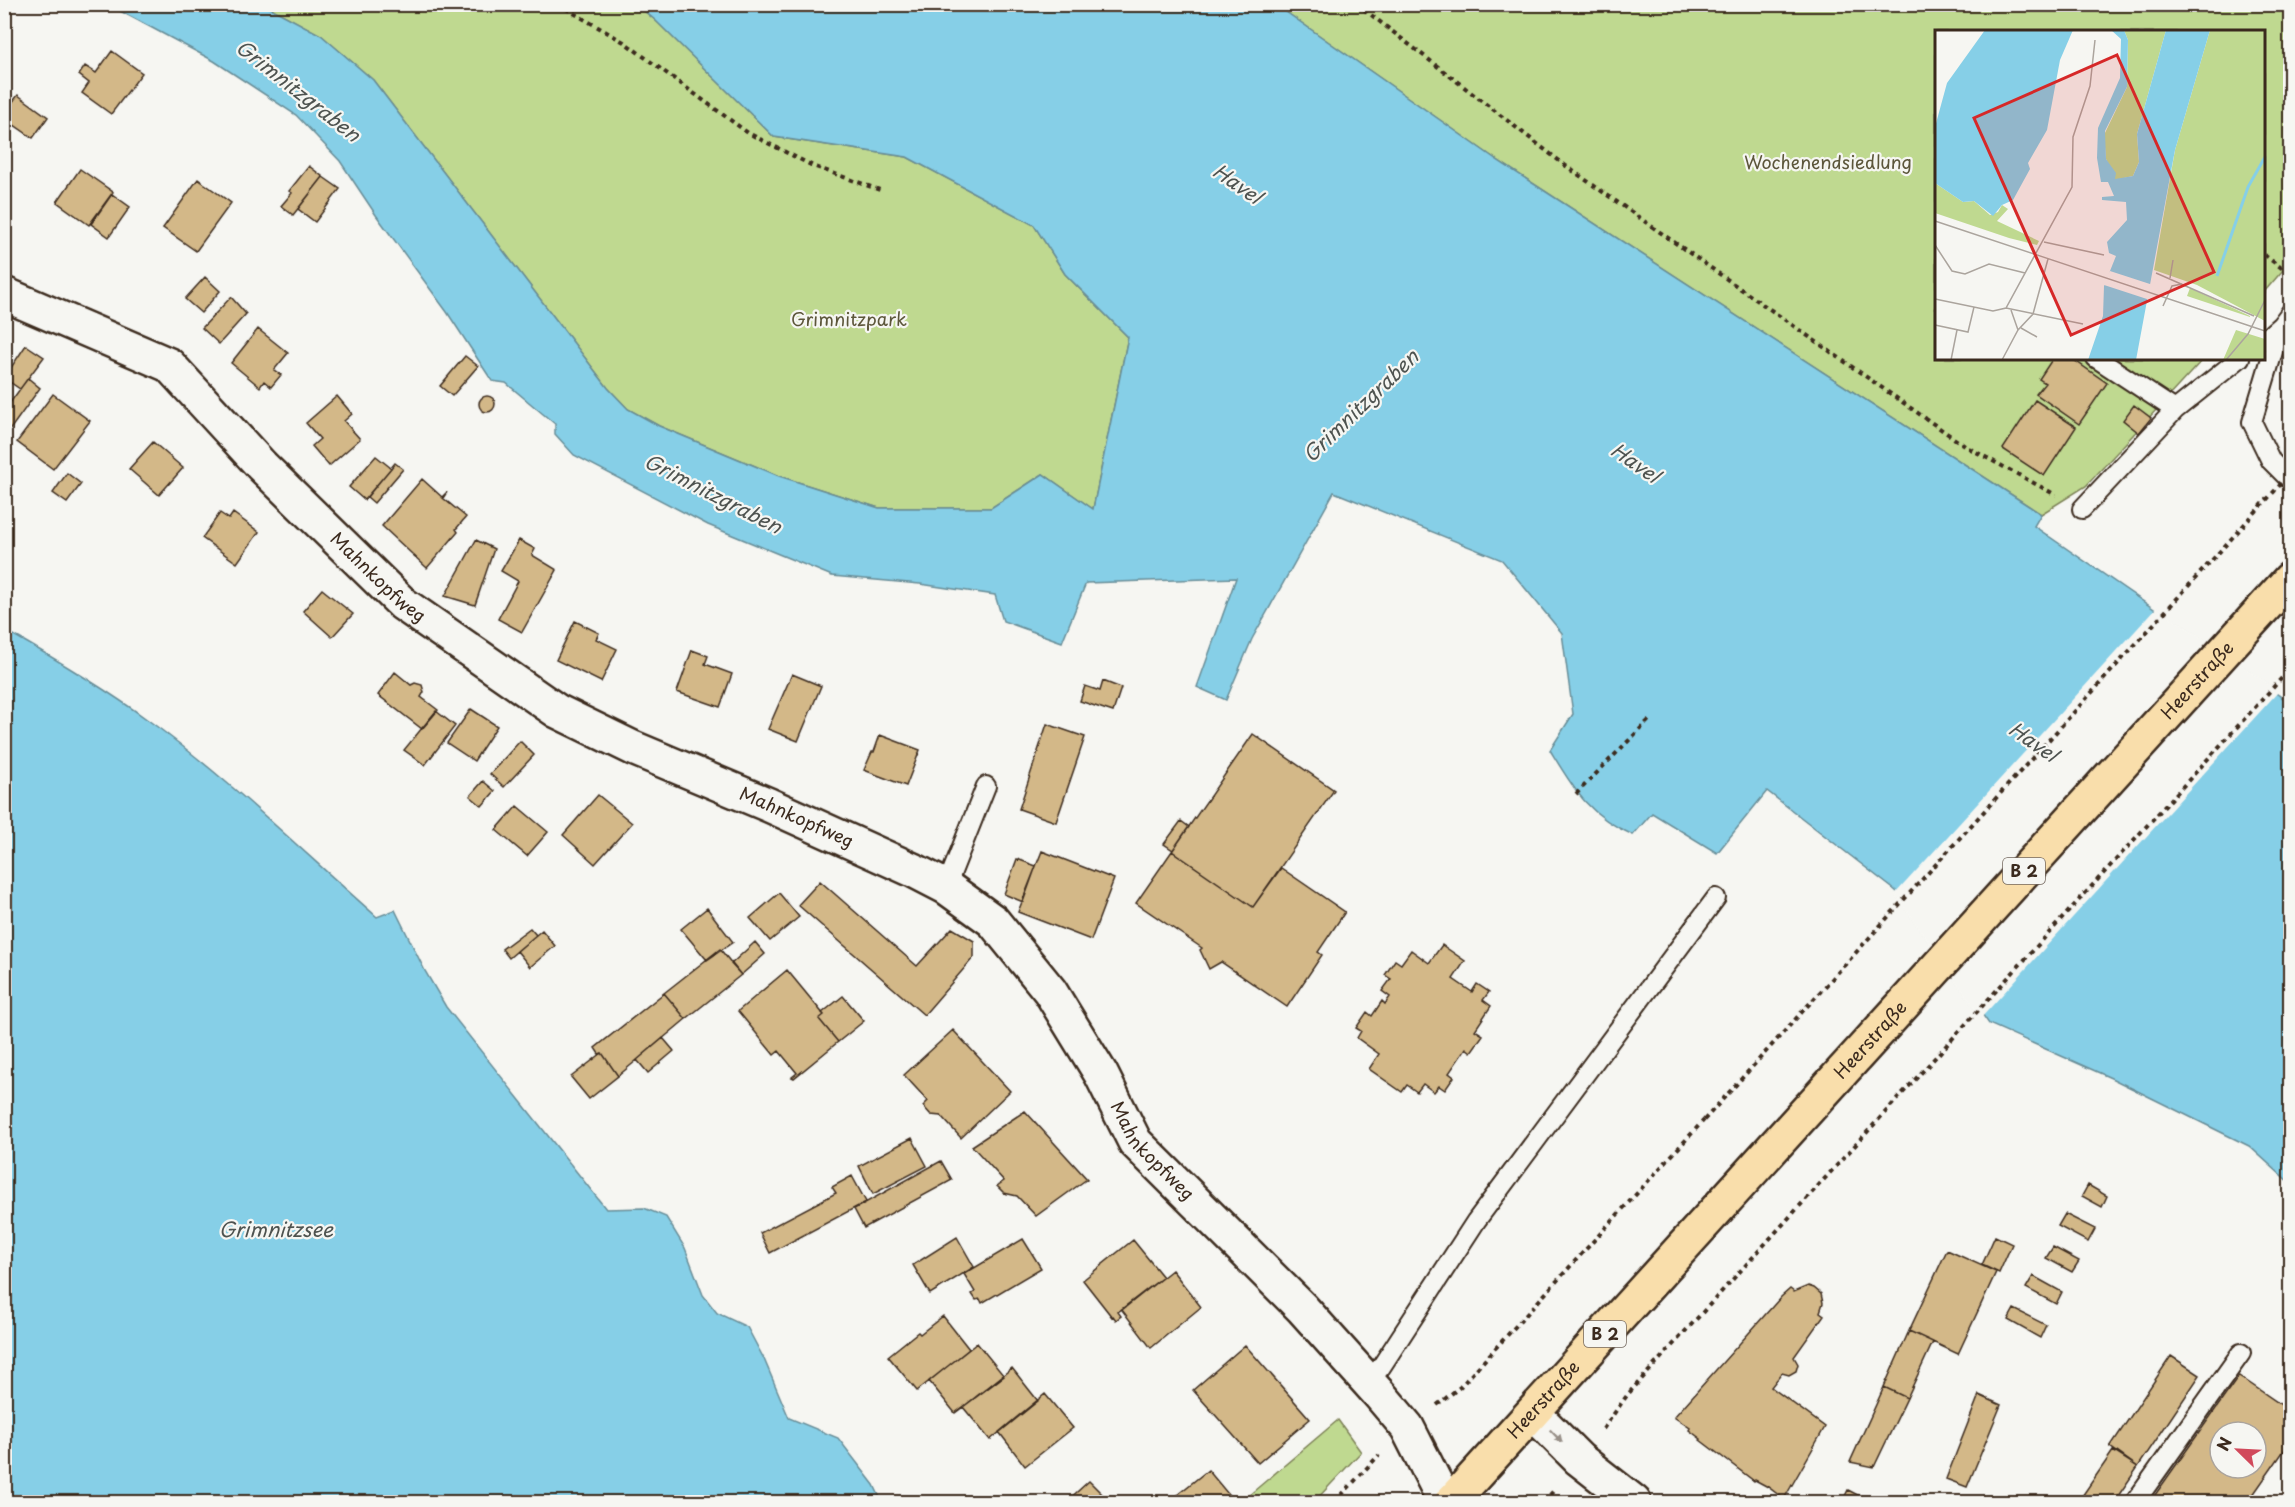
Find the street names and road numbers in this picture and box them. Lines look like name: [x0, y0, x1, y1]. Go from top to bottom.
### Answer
street label: Mahnkopfweg: [325, 525, 432, 628]
street label: Heerstraße: [2154, 634, 2239, 725]
street label: Mahnkopfweg: [736, 779, 859, 854]
road number: B 2: [2003, 858, 2045, 884]
street label: Heerstraße: [1827, 994, 1912, 1084]
street label: Mahnkopfweg: [1105, 1096, 1201, 1206]
road number: B 2: [1584, 1321, 1626, 1347]
street label: Heerstraße: [1500, 1354, 1585, 1444]

